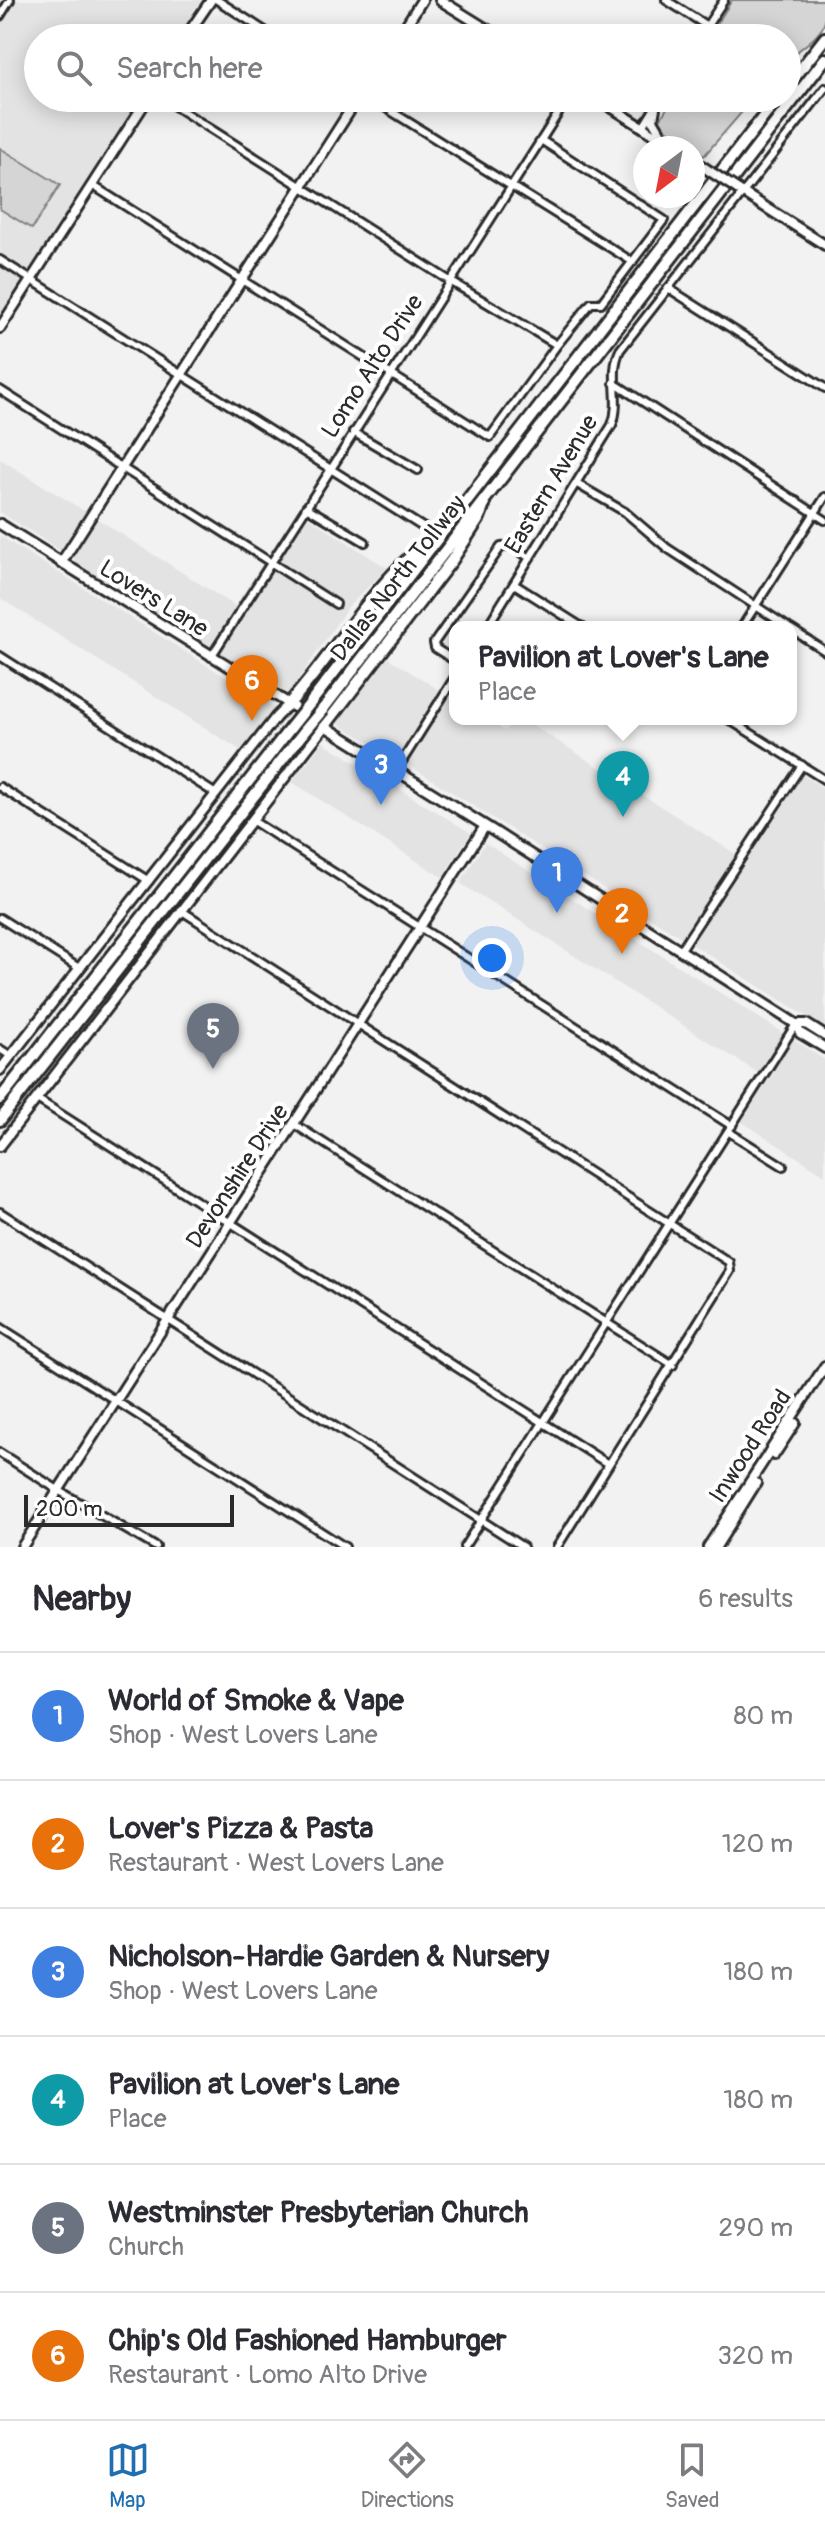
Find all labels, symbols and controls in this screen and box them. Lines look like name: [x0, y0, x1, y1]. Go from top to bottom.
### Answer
search box: [24, 24, 801, 112]
icon: search: [52, 46, 96, 90]
text: Search here: [116, 50, 263, 87]
north arrow: [633, 136, 705, 208]
street label: Lomo Alto Drive: [315, 289, 430, 444]
street label: Eastern Avenue: [499, 409, 604, 559]
street label: Dallas North Tollway: [325, 490, 472, 667]
street label: Lovers Lane: [94, 554, 214, 643]
popup: [449, 621, 797, 725]
text: Pavilion at Lover's Lane: [477, 639, 769, 676]
pin: 6: [226, 655, 278, 721]
text: Place: [477, 676, 536, 708]
pin: 3: [355, 739, 407, 805]
pin: 4: [597, 751, 649, 817]
pin: 1: [531, 847, 583, 913]
pin: 2: [596, 888, 648, 954]
your location: [472, 938, 512, 978]
pin: 5: [187, 1003, 239, 1069]
street label: Devonshire Drive: [180, 1099, 295, 1254]
street label: Inwood Road: [703, 1384, 798, 1508]
scale bar: [24, 1491, 234, 1527]
text: 200 m: [36, 1495, 103, 1523]
text: Nearby: [32, 1578, 131, 1621]
text: 6 results: [698, 1583, 793, 1615]
text: World of Smoke & Vape: [108, 1682, 404, 1719]
text: 1: [53, 1700, 63, 1732]
text: 80 m: [733, 1700, 793, 1732]
text: Shop · West Lovers Lane: [108, 1719, 378, 1751]
text: Lover's Pizza & Pasta: [108, 1810, 374, 1847]
text: 2: [51, 1828, 65, 1860]
text: 120 m: [722, 1828, 793, 1860]
text: Restaurant · West Lovers Lane: [108, 1847, 444, 1879]
text: Nicholson-Hardie Garden & Nursery: [108, 1938, 549, 1975]
text: 3: [51, 1956, 65, 1988]
text: 180 m: [723, 1956, 793, 1988]
text: Shop · West Lovers Lane: [108, 1975, 378, 2007]
text: Pavilion at Lover's Lane: [108, 2066, 399, 2103]
text: 4: [50, 2084, 66, 2116]
text: 180 m: [723, 2084, 793, 2116]
text: Place: [108, 2103, 167, 2135]
text: Westminster Presbyterian Church: [108, 2194, 528, 2231]
text: 5: [51, 2212, 65, 2244]
text: 290 m: [719, 2212, 793, 2244]
text: Church: [108, 2231, 184, 2263]
text: Chip's Old Fashioned Hamburger: [108, 2322, 506, 2359]
text: 6: [50, 2340, 66, 2372]
text: 320 m: [717, 2340, 793, 2372]
text: Restaurant · Lomo Alto Drive: [108, 2359, 427, 2391]
tab: Map: [106, 2438, 150, 2514]
tab: Directions: [361, 2438, 454, 2514]
tab: Saved: [665, 2438, 719, 2514]

